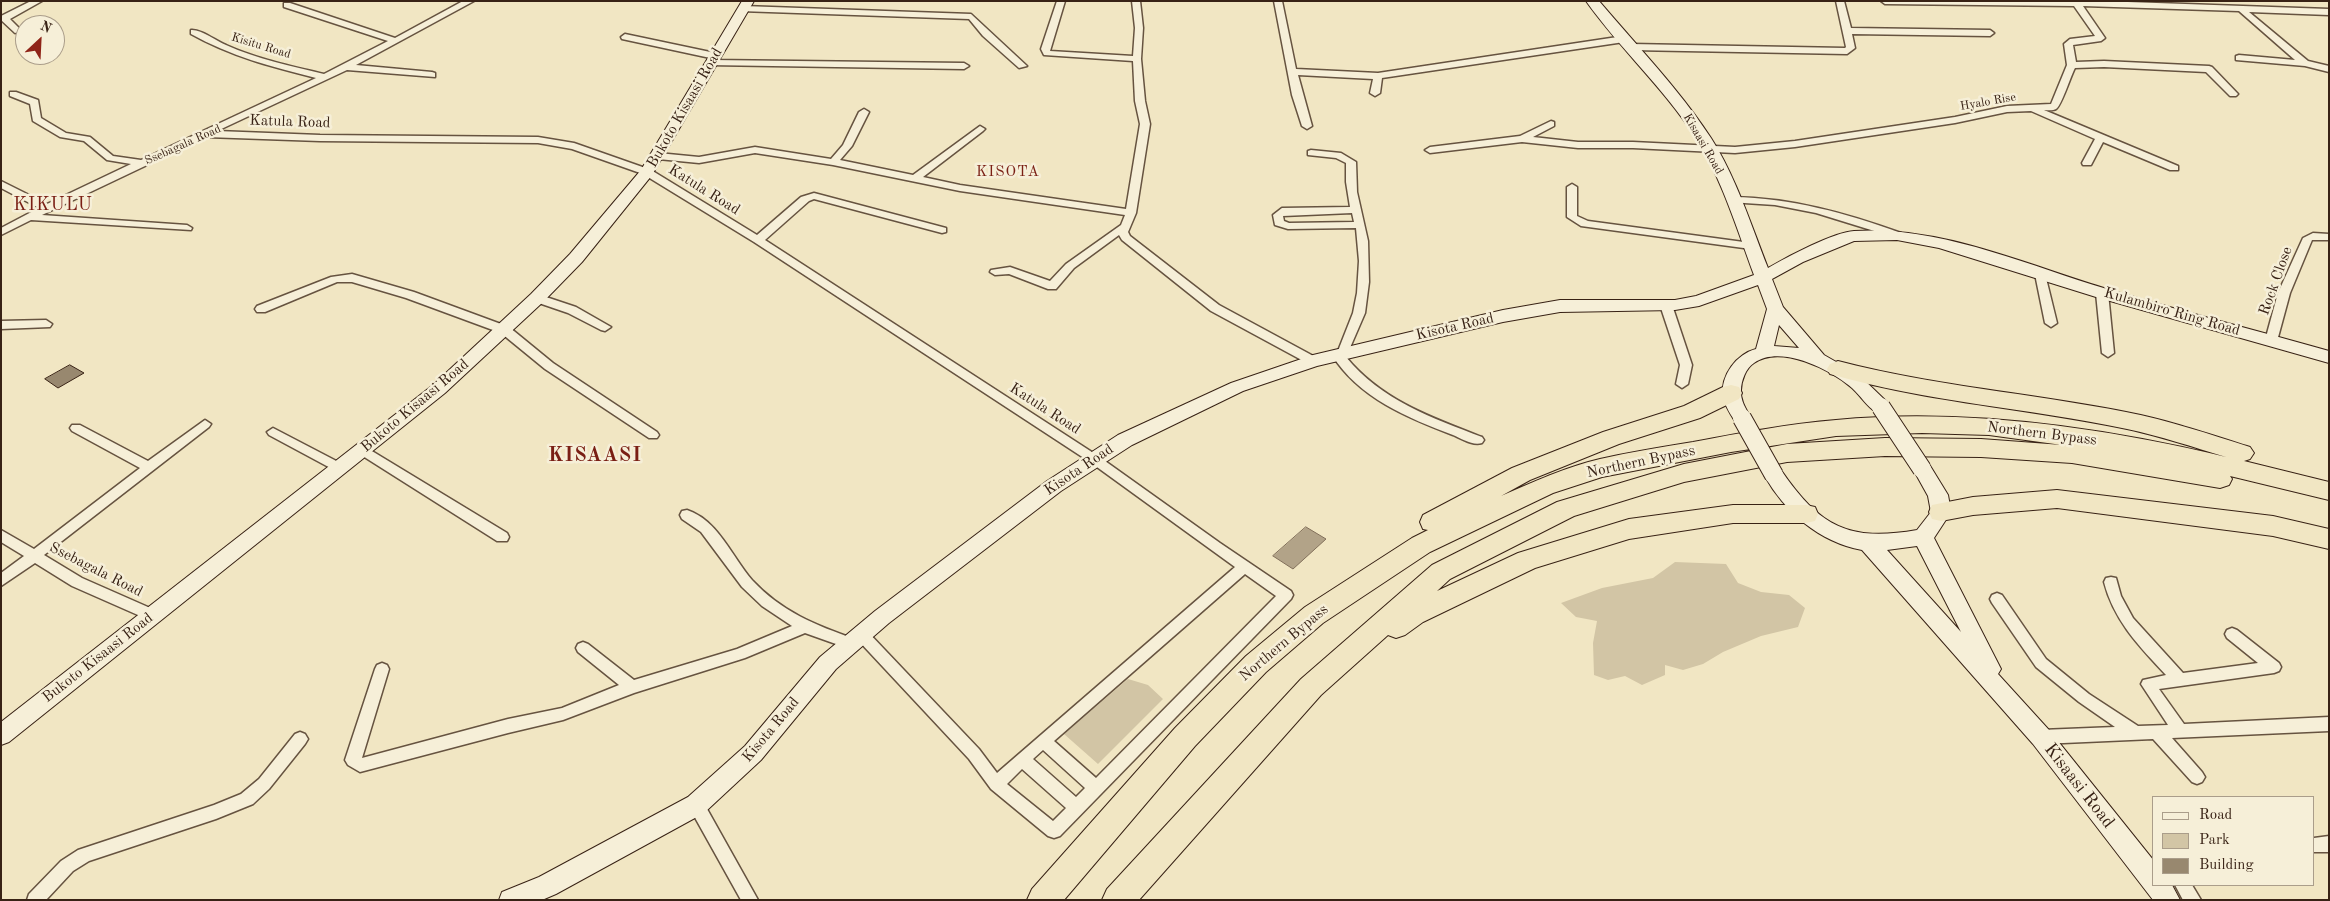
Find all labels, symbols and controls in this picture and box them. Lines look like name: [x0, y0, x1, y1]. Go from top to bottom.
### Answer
north arrow: [15, 15, 65, 65]
text: N: [38, 19, 54, 36]
street label: Kisitu Road: [230, 30, 292, 62]
street label: Bukoto Kisaasi Road: [643, 45, 727, 171]
street label: Hyalo Rise: [1959, 90, 2017, 114]
street label: Kisaasi Road: [1680, 111, 1726, 177]
street label: Katula Road: [249, 112, 331, 132]
street label: Ssebagala Road: [143, 122, 223, 168]
street label: Katula Road: [665, 161, 743, 219]
district label: KISOTA: [975, 163, 1041, 181]
district label: KIKULU: [13, 194, 93, 216]
street label: Rock Close: [2255, 244, 2297, 318]
street label: Kulambiro Ring Road: [2102, 284, 2242, 340]
street label: Kisota Road: [1414, 309, 1496, 345]
street label: Bukoto Kisaasi Road: [357, 356, 473, 456]
street label: Katula Road: [1006, 379, 1084, 439]
street label: Northern Bypass: [1986, 418, 2098, 450]
street label: Kisota Road: [1041, 440, 1117, 500]
street label: Northern Bypass: [1585, 442, 1697, 482]
district label: KISAASI: [547, 444, 643, 468]
street label: Ssebagala Road: [46, 539, 146, 601]
street label: Northern Bypass: [1236, 601, 1332, 685]
street label: Bukoto Kisaasi Road: [39, 609, 157, 707]
street label: Kisota Road: [739, 694, 803, 766]
street label: Kisaasi Road: [2039, 739, 2119, 833]
legend: [2152, 796, 2315, 886]
text: Road: [2199, 808, 2232, 823]
text: Park: [2199, 833, 2230, 848]
text: Building: [2199, 858, 2254, 873]

